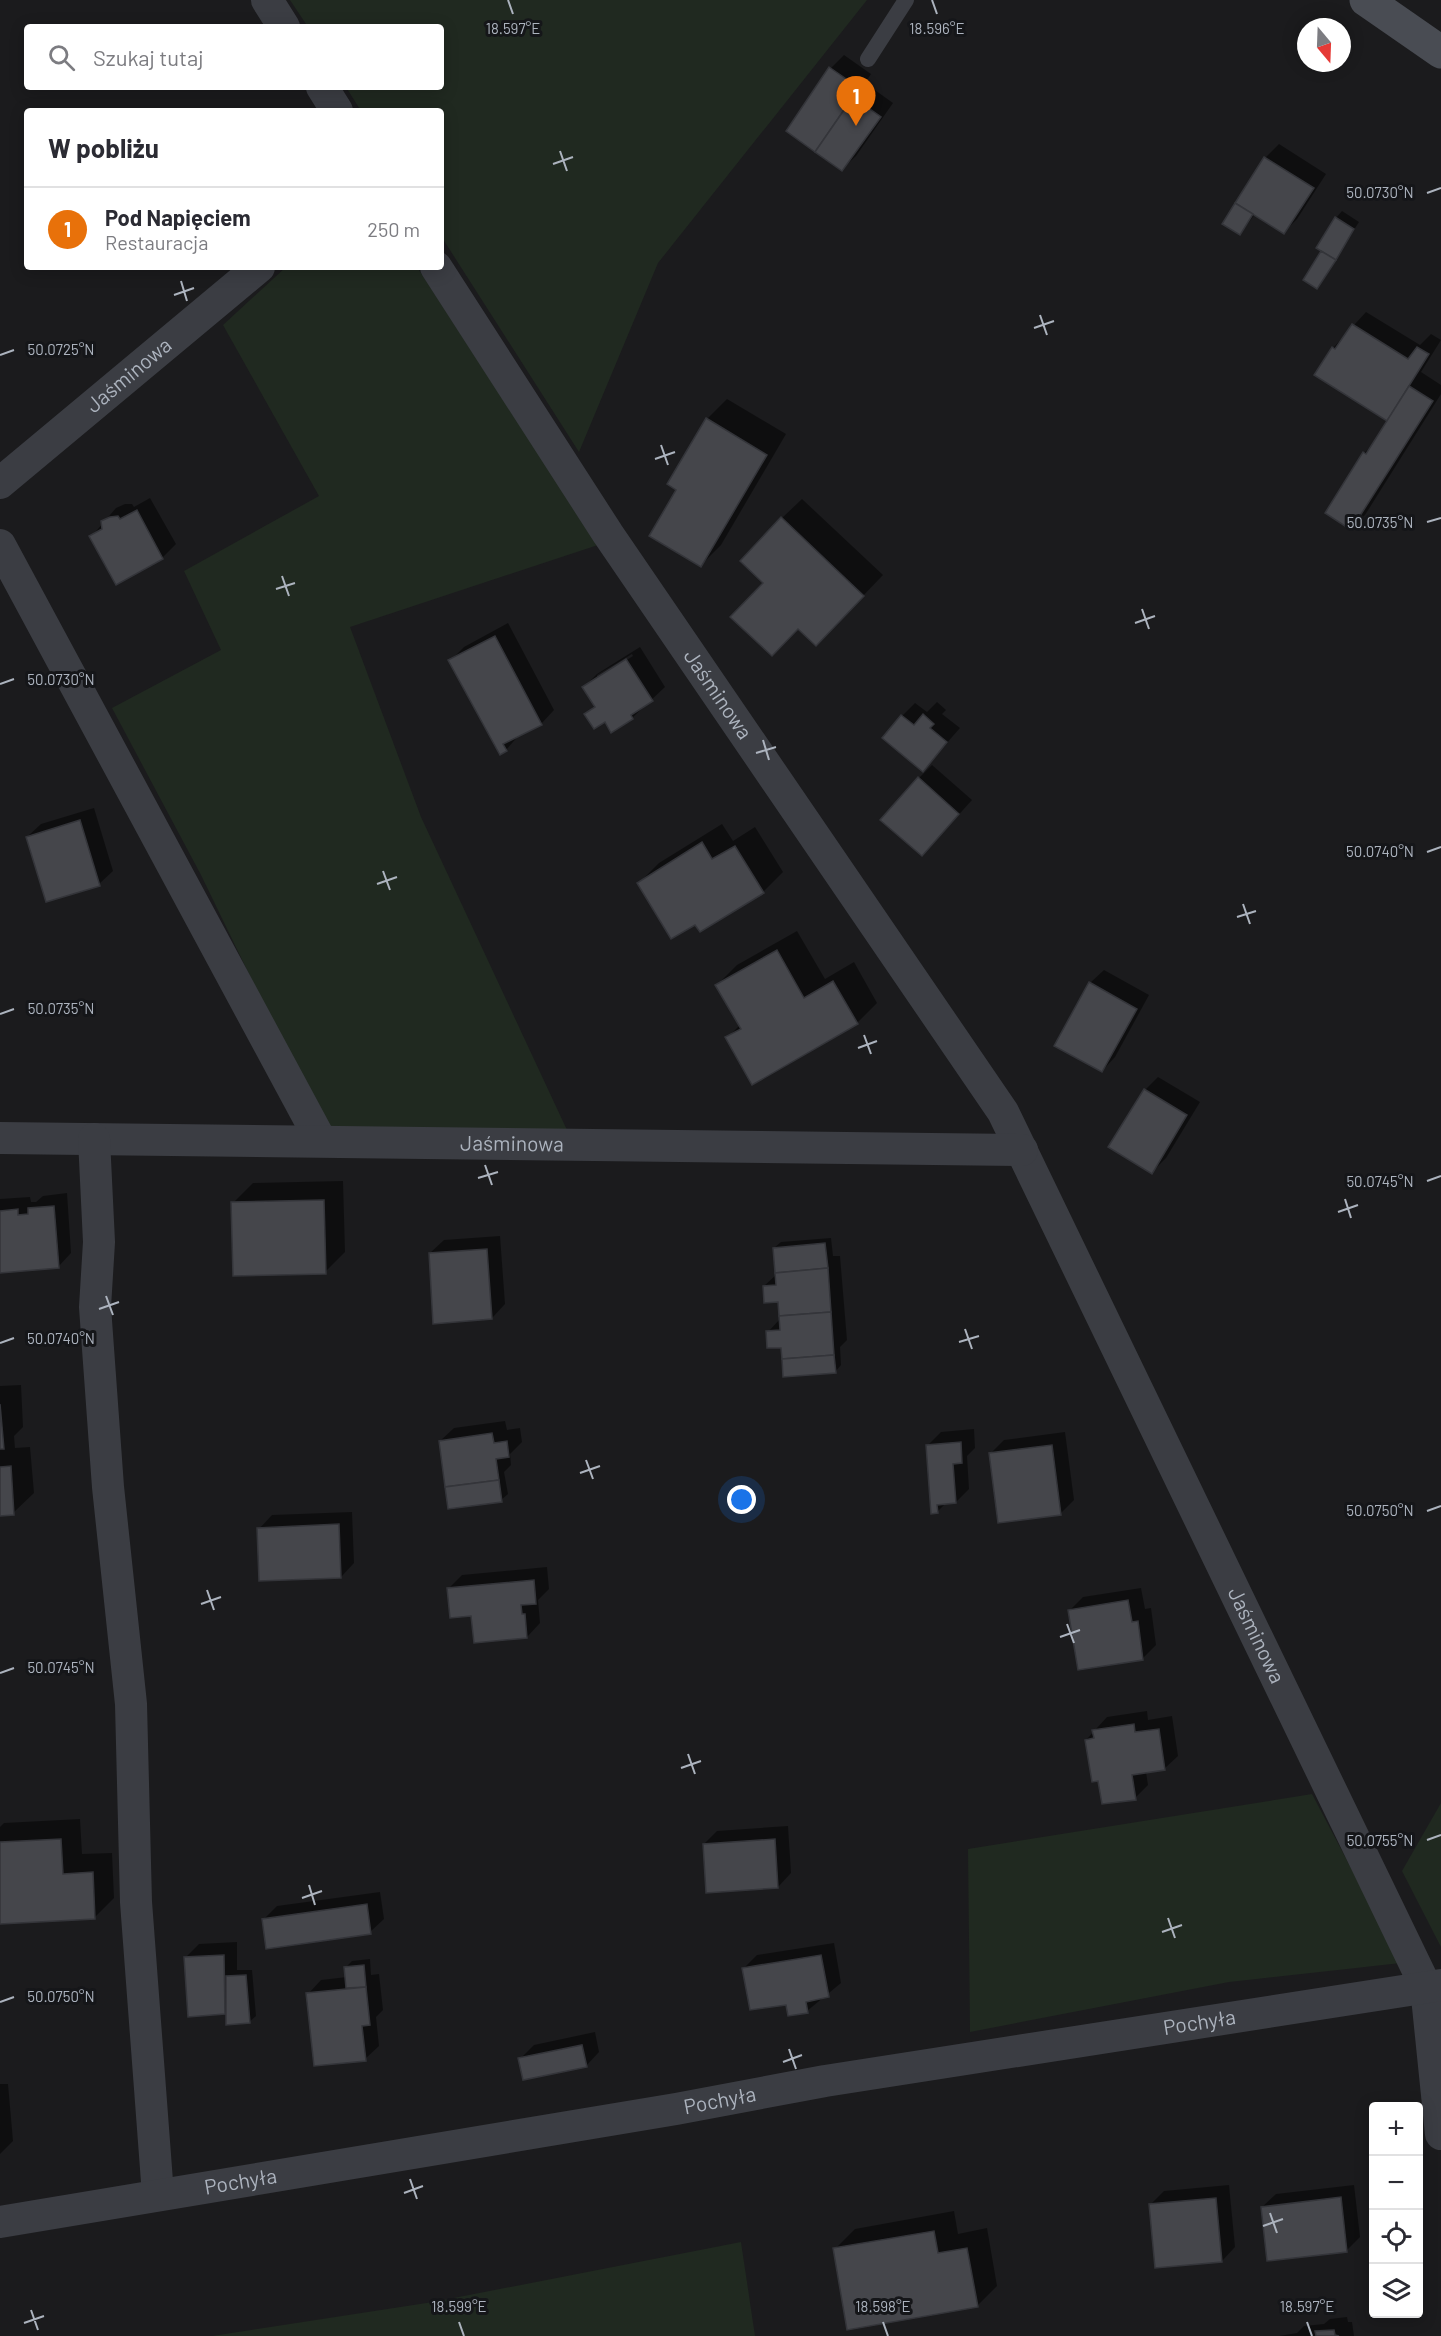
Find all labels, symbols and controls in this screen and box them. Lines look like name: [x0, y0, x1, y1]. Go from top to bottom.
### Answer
north arrow: [1297, 18, 1351, 72]
text: 18.597°E: [486, 19, 540, 37]
text: 18.596°E: [909, 19, 965, 37]
search box: [24, 24, 444, 90]
icon: search: [45, 41, 78, 74]
text: Szukaj tutaj: [93, 44, 204, 70]
pin: 1: [836, 76, 876, 126]
text: W pobliżu: [48, 132, 159, 163]
text: 50.0730°N: [1346, 183, 1414, 201]
text: Pod Napięciem: [105, 204, 251, 230]
text: 1: [64, 217, 71, 241]
text: 250 m: [367, 217, 420, 241]
text: Restauracja: [105, 230, 208, 254]
street label: Jaśminowa: [80, 331, 176, 417]
text: 50.0725°N: [27, 340, 95, 358]
text: 50.0735°N: [1347, 513, 1413, 531]
street label: Jaśminowa: [679, 644, 758, 743]
text: 50.0730°N: [27, 670, 95, 688]
text: 50.0740°N: [1346, 842, 1414, 860]
text: 50.0735°N: [28, 999, 94, 1017]
street label: Jaśminowa: [460, 1129, 564, 1156]
text: 50.0745°N: [1346, 1172, 1414, 1190]
text: 50.0740°N: [27, 1329, 95, 1347]
your location: [727, 1485, 756, 1514]
text: 50.0750°N: [1346, 1501, 1414, 1519]
street label: Jaśminowa: [1224, 1583, 1291, 1687]
text: 50.0745°N: [27, 1658, 95, 1676]
text: 50.0755°N: [1347, 1831, 1413, 1849]
text: 50.0750°N: [27, 1987, 95, 2005]
street label: Pochyła: [1161, 2003, 1237, 2039]
street label: Pochyła: [681, 2080, 758, 2118]
map controls: [1369, 2102, 1423, 2318]
button: +: [1369, 2102, 1423, 2156]
button: −: [1369, 2156, 1423, 2210]
street label: Pochyła: [202, 2162, 279, 2199]
button: locate: [1369, 2210, 1423, 2264]
button: layers: [1369, 2264, 1423, 2318]
text: 18.599°E: [431, 2297, 487, 2315]
text: 18.598°E: [855, 2297, 911, 2315]
text: 18.597°E: [1280, 2297, 1334, 2315]

